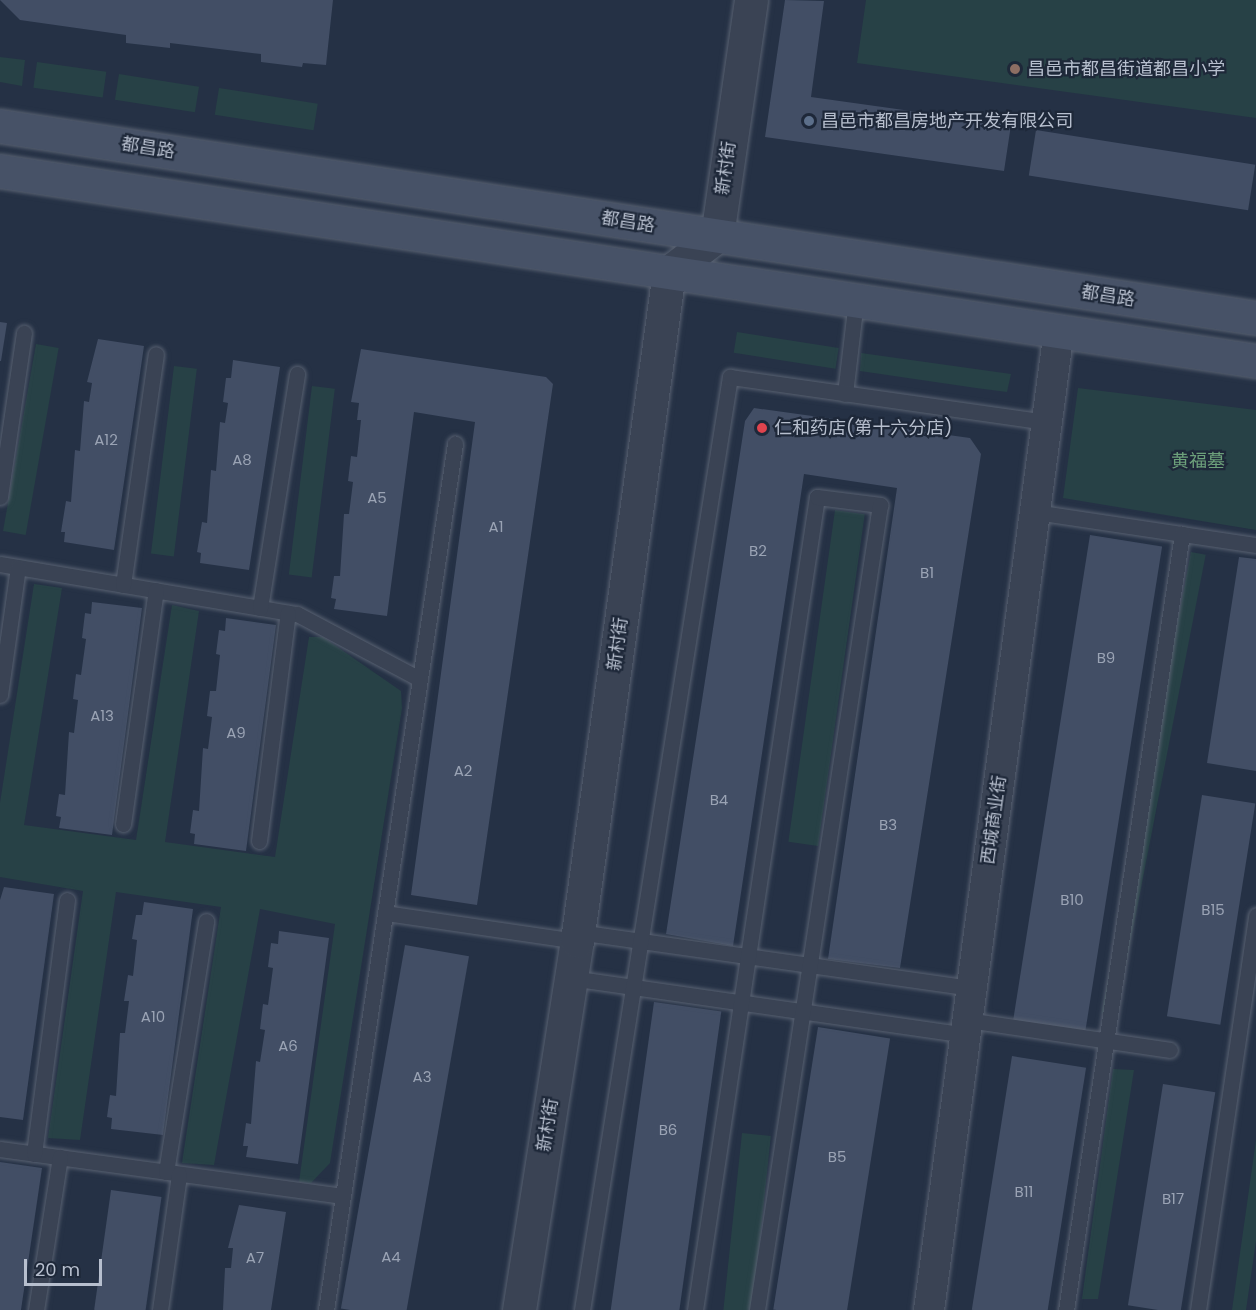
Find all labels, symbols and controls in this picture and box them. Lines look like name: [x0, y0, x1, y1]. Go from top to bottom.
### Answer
place label: 昌邑市都昌街道都昌小学: [1027, 58, 1225, 80]
marker: 昌邑市都昌街道都昌小学: [1008, 62, 1022, 76]
place label: 昌邑市都昌房地产开发有限公司: [821, 110, 1073, 132]
marker: 昌邑市都昌房地产开发有限公司: [802, 114, 816, 128]
street label: 都昌路: [120, 133, 176, 163]
street label: 新村街: [712, 140, 740, 196]
street label: 都昌路: [600, 207, 656, 237]
street label: 都昌路: [1080, 281, 1136, 311]
place label: 仁和药店(第十六分店): [774, 417, 952, 439]
marker: 仁和药店(第十六分店): [755, 421, 769, 435]
house number: A12: [94, 431, 118, 449]
park label: 黄福墓: [1171, 450, 1225, 472]
house number: A8: [232, 451, 252, 469]
house number: A5: [367, 489, 387, 507]
house number: A1: [489, 518, 503, 536]
house number: B2: [749, 542, 767, 560]
house number: B1: [920, 564, 934, 582]
street label: 新村街: [604, 616, 632, 672]
house number: B9: [1097, 649, 1115, 667]
house number: A13: [90, 707, 114, 725]
house number: A9: [226, 724, 246, 742]
house number: A2: [454, 762, 472, 780]
street label: 西城商业街: [977, 774, 1011, 866]
house number: B4: [710, 791, 728, 809]
house number: B3: [879, 816, 897, 834]
house number: B10: [1060, 891, 1084, 909]
house number: B15: [1201, 901, 1225, 919]
house number: A10: [141, 1008, 165, 1026]
house number: A6: [278, 1037, 298, 1055]
house number: A3: [413, 1068, 431, 1086]
street label: 新村街: [533, 1097, 563, 1153]
house number: B6: [659, 1121, 677, 1139]
house number: B5: [828, 1148, 846, 1166]
house number: B11: [1015, 1183, 1033, 1201]
house number: B17: [1162, 1190, 1184, 1208]
scale bar: [27, 1247, 105, 1285]
house number: A4: [381, 1248, 401, 1266]
house number: A7: [246, 1249, 264, 1267]
text: 20 m: [35, 1257, 80, 1282]

